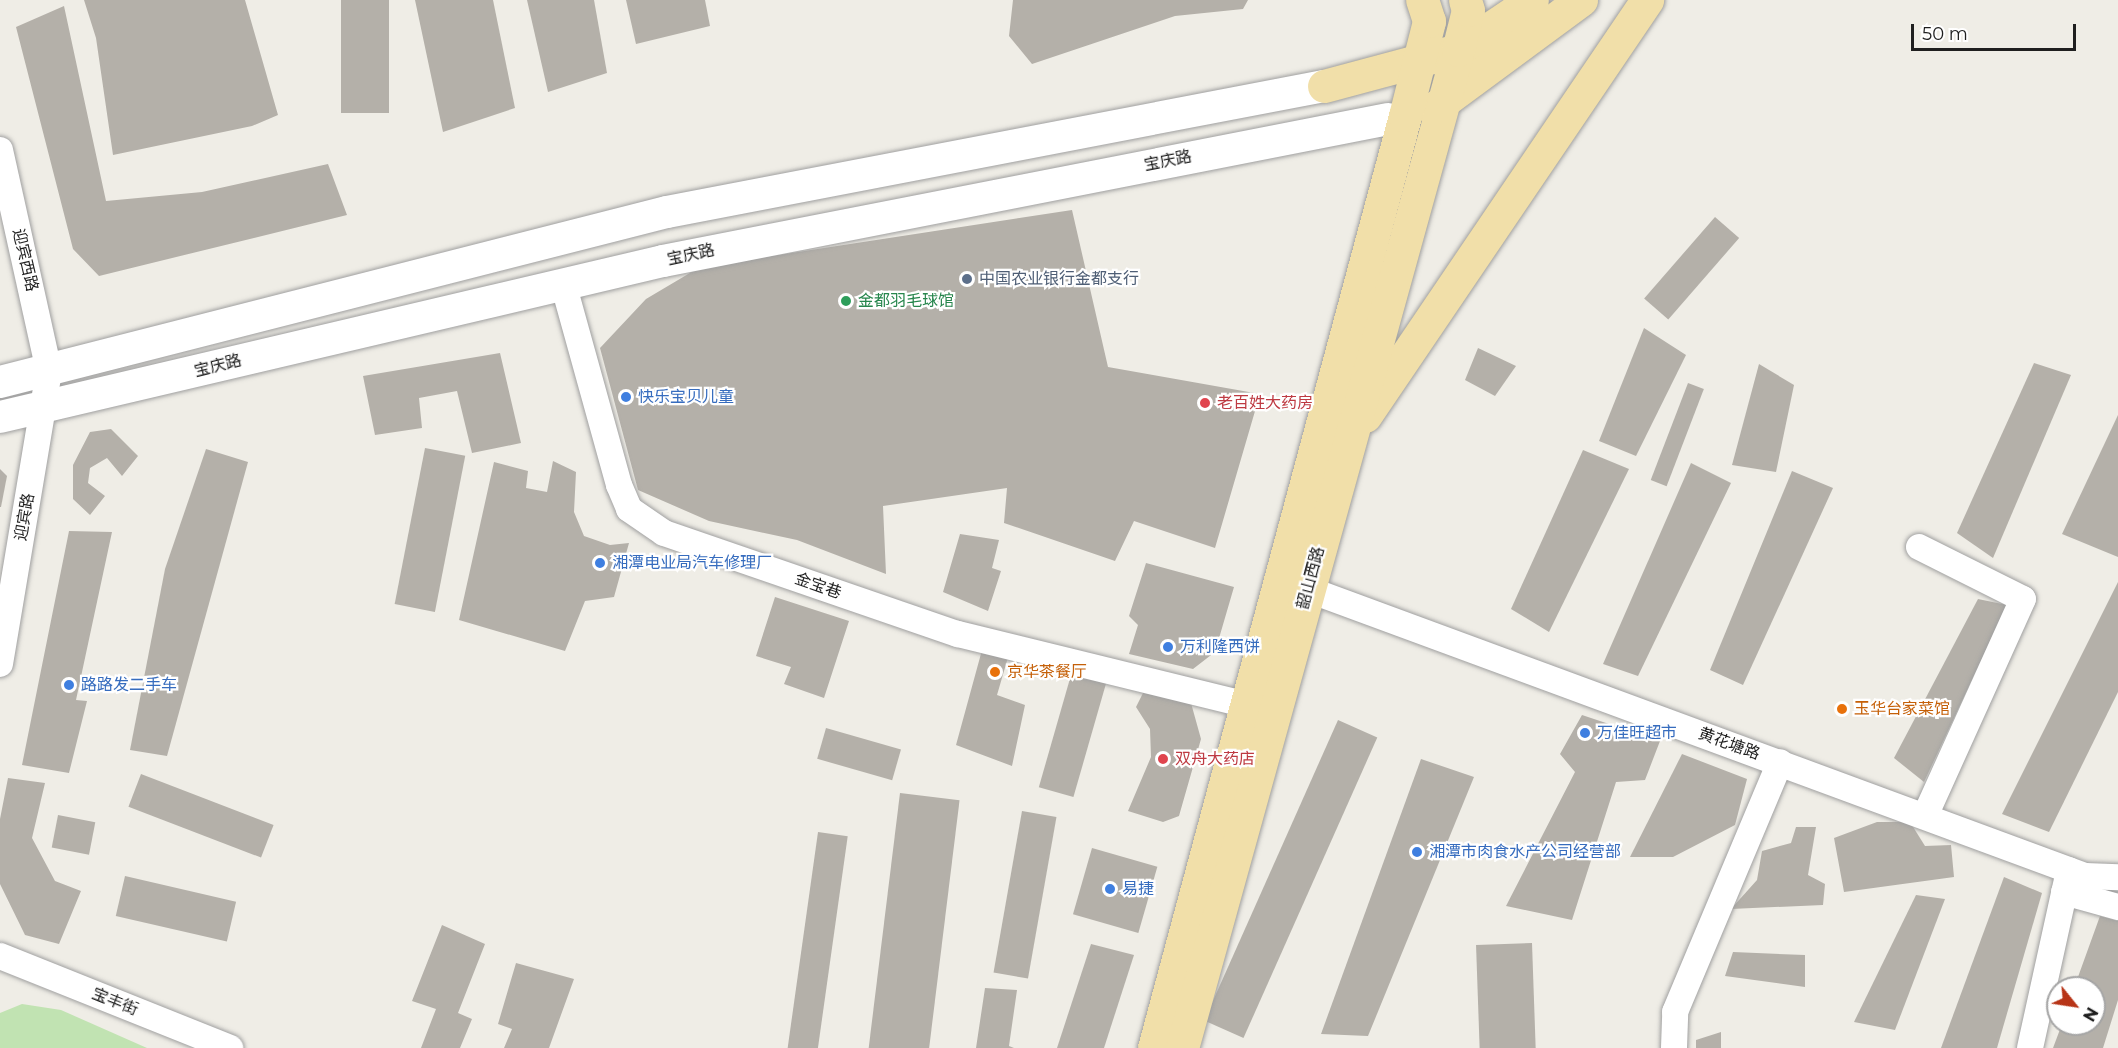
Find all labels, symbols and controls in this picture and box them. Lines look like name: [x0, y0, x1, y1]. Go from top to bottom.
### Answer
scale bar: [1914, 12, 2079, 50]
text: 50 m: [1922, 23, 1968, 45]
street label: 宝庆路: [1143, 147, 1193, 175]
street label: 迎宾西路: [8, 227, 42, 293]
street label: 宝庆路: [666, 241, 716, 269]
place label: 中国农业银行金都支行: [979, 269, 1139, 289]
marker: 中国农业银行金都支行: [960, 272, 974, 286]
place label: 金都羽毛球馆: [858, 291, 954, 311]
marker: 金都羽毛球馆: [839, 294, 853, 308]
street label: 宝庆路: [192, 351, 244, 381]
place label: 快乐宝贝儿童: [638, 387, 734, 407]
marker: 快乐宝贝儿童: [619, 390, 633, 404]
place label: 老百姓大药房: [1217, 393, 1313, 413]
marker: 老百姓大药房: [1198, 396, 1212, 410]
street label: 迎宾路: [11, 492, 39, 542]
street label: 韶山西路: [1293, 545, 1329, 611]
place label: 湘潭电业局汽车修理厂: [612, 553, 772, 573]
marker: 湘潭电业局汽车修理厂: [593, 556, 607, 570]
street label: 金宝巷: [792, 569, 844, 603]
place label: 万利隆西饼: [1180, 637, 1260, 657]
marker: 万利隆西饼: [1161, 640, 1175, 654]
place label: 京华茶餐厅: [1007, 662, 1087, 682]
marker: 京华茶餐厅: [988, 665, 1002, 679]
place label: 路路发二手车: [81, 675, 177, 695]
marker: 路路发二手车: [62, 678, 76, 692]
place label: 玉华台家菜馆: [1854, 699, 1950, 719]
marker: 玉华台家菜馆: [1835, 702, 1849, 716]
place label: 万佳旺超市: [1597, 723, 1677, 743]
street label: 黄花塘路: [1696, 724, 1762, 764]
marker: 万佳旺超市: [1578, 726, 1592, 740]
place label: 双舟大药店: [1175, 749, 1255, 769]
marker: 双舟大药店: [1156, 752, 1170, 766]
place label: 湘潭市肉食水产公司经营部: [1429, 842, 1621, 862]
marker: 湘潭市肉食水产公司经营部: [1410, 845, 1424, 859]
place label: 易捷: [1122, 879, 1154, 899]
marker: 易捷: [1103, 882, 1117, 896]
north arrow: [2046, 976, 2106, 1036]
street label: 宝丰街: [89, 984, 141, 1020]
text: N: [2079, 1004, 2102, 1025]

